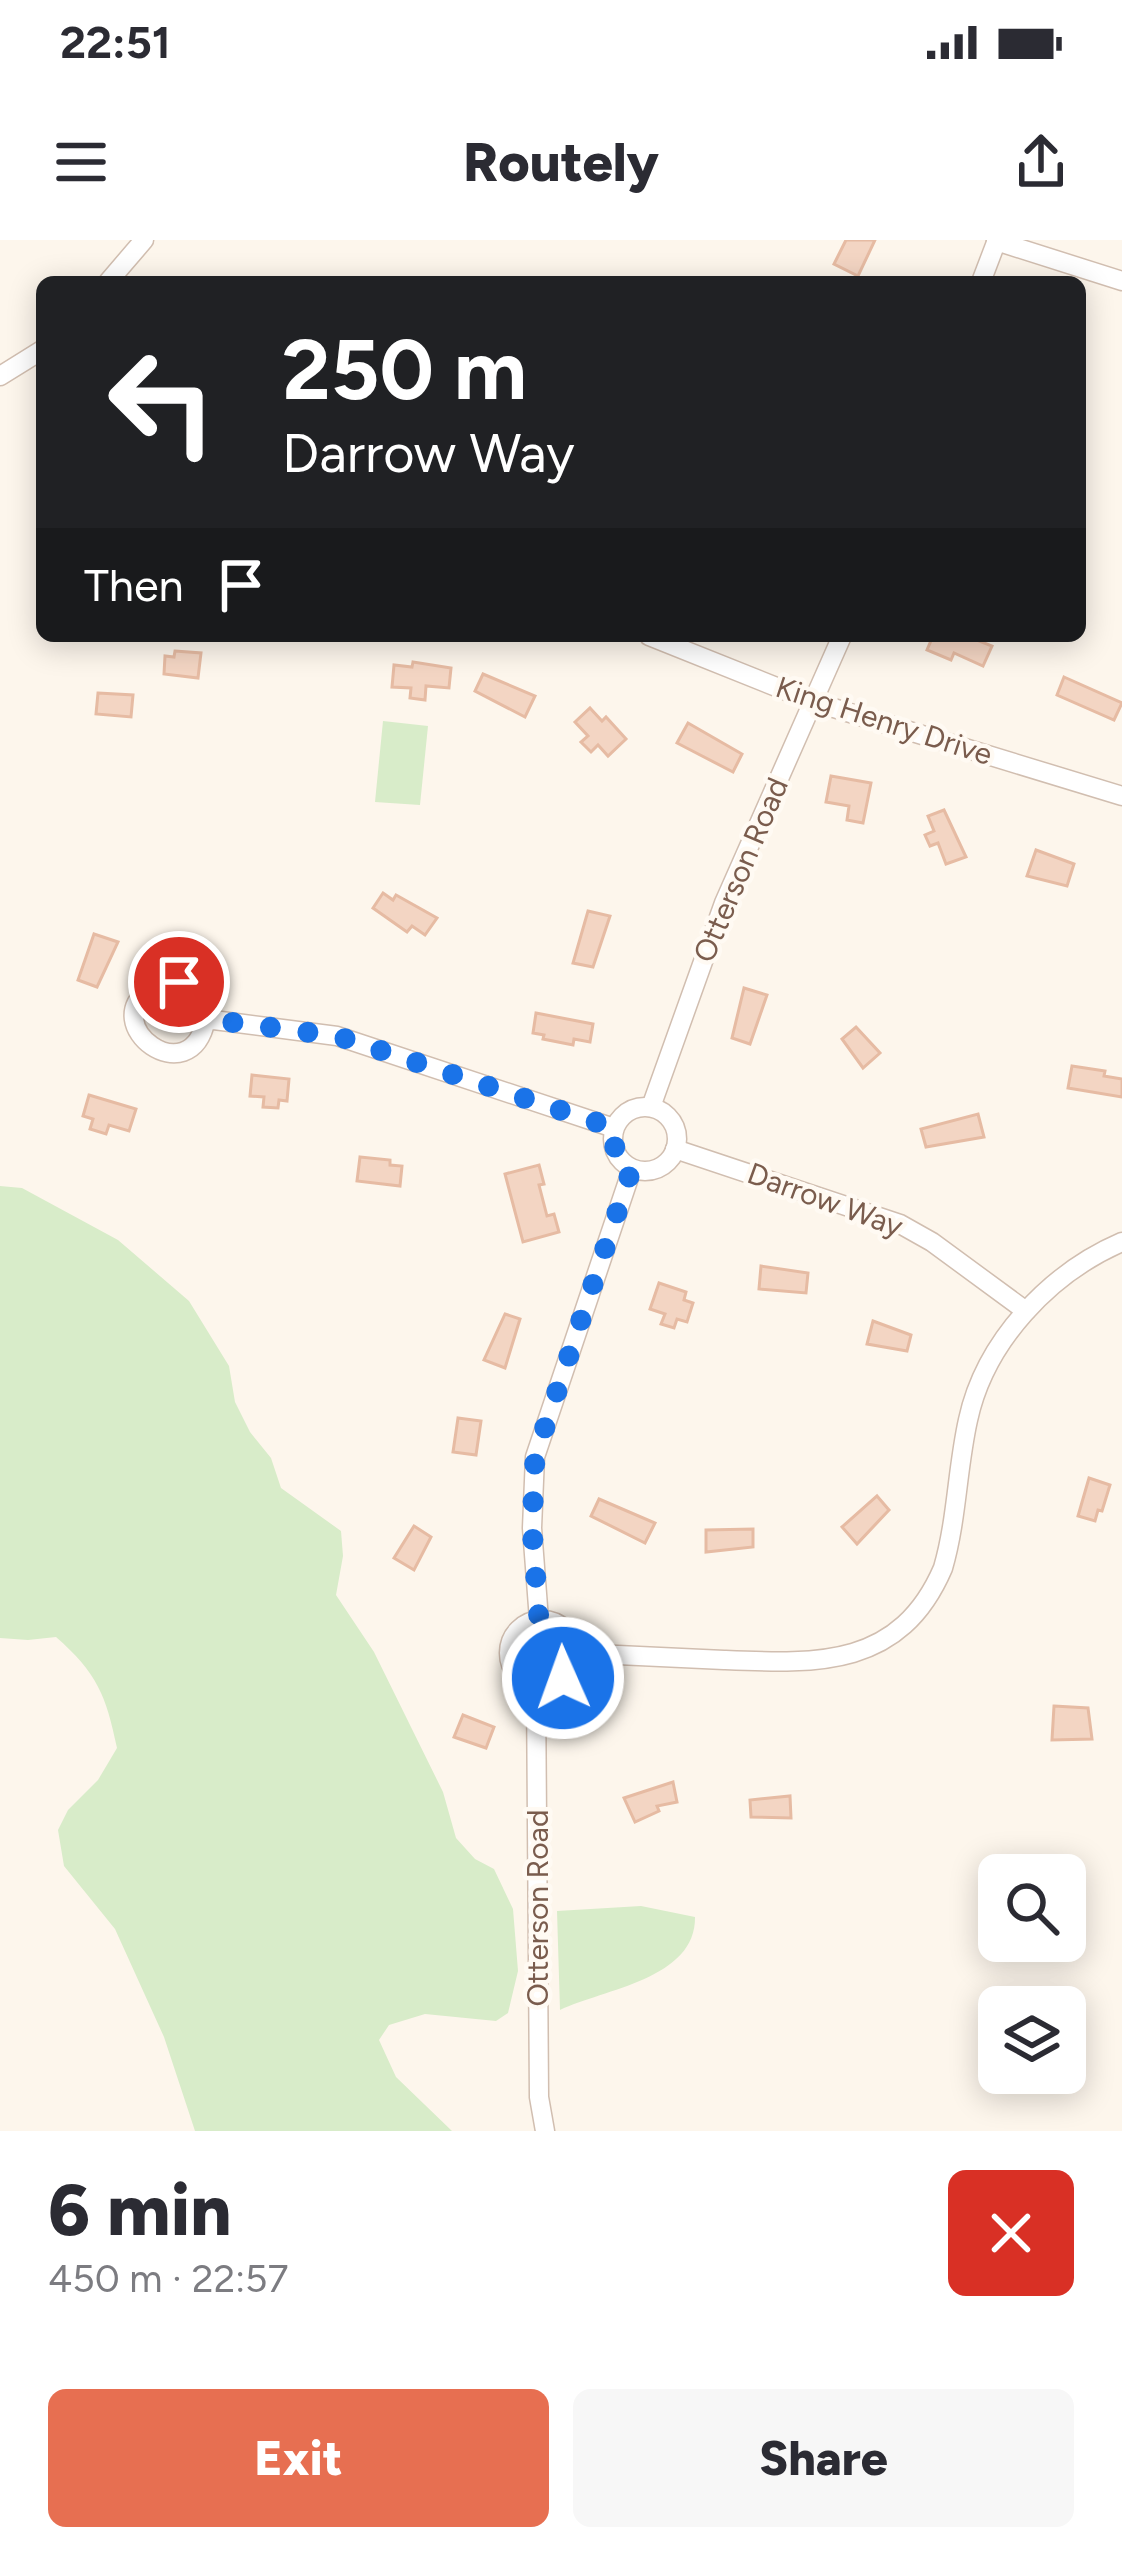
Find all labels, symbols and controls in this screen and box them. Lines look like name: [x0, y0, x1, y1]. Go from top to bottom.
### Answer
text: 22:51: [60, 15, 171, 69]
icon: menu: [48, 129, 114, 195]
icon: share: [1008, 129, 1074, 195]
text: Routely: [463, 130, 659, 195]
text: 250 m: [282, 319, 527, 420]
icon: left: [84, 324, 240, 480]
text: Darrow Way: [282, 421, 575, 486]
icon: arrive: [208, 552, 274, 618]
text: Then: [84, 558, 184, 612]
street label: King Henry Drive: [771, 668, 997, 773]
street label: Otterson Road: [685, 772, 796, 968]
pin: [128, 931, 230, 1033]
icon: arrive: [146, 949, 212, 1015]
street label: Darrow Way: [742, 1154, 908, 1245]
position arrow: [500, 1615, 626, 1741]
street label: Otterson Road: [519, 1810, 556, 2007]
map controls: [978, 1854, 1086, 2094]
button: search: [978, 1854, 1086, 1962]
button: layers: [978, 1986, 1086, 2094]
text: 6 min: [48, 2167, 232, 2253]
button: close: [948, 2170, 1074, 2296]
text: 450 m · 22:57: [48, 2255, 288, 2302]
button: Exit: [48, 2389, 549, 2527]
button: Share: [573, 2389, 1074, 2527]

